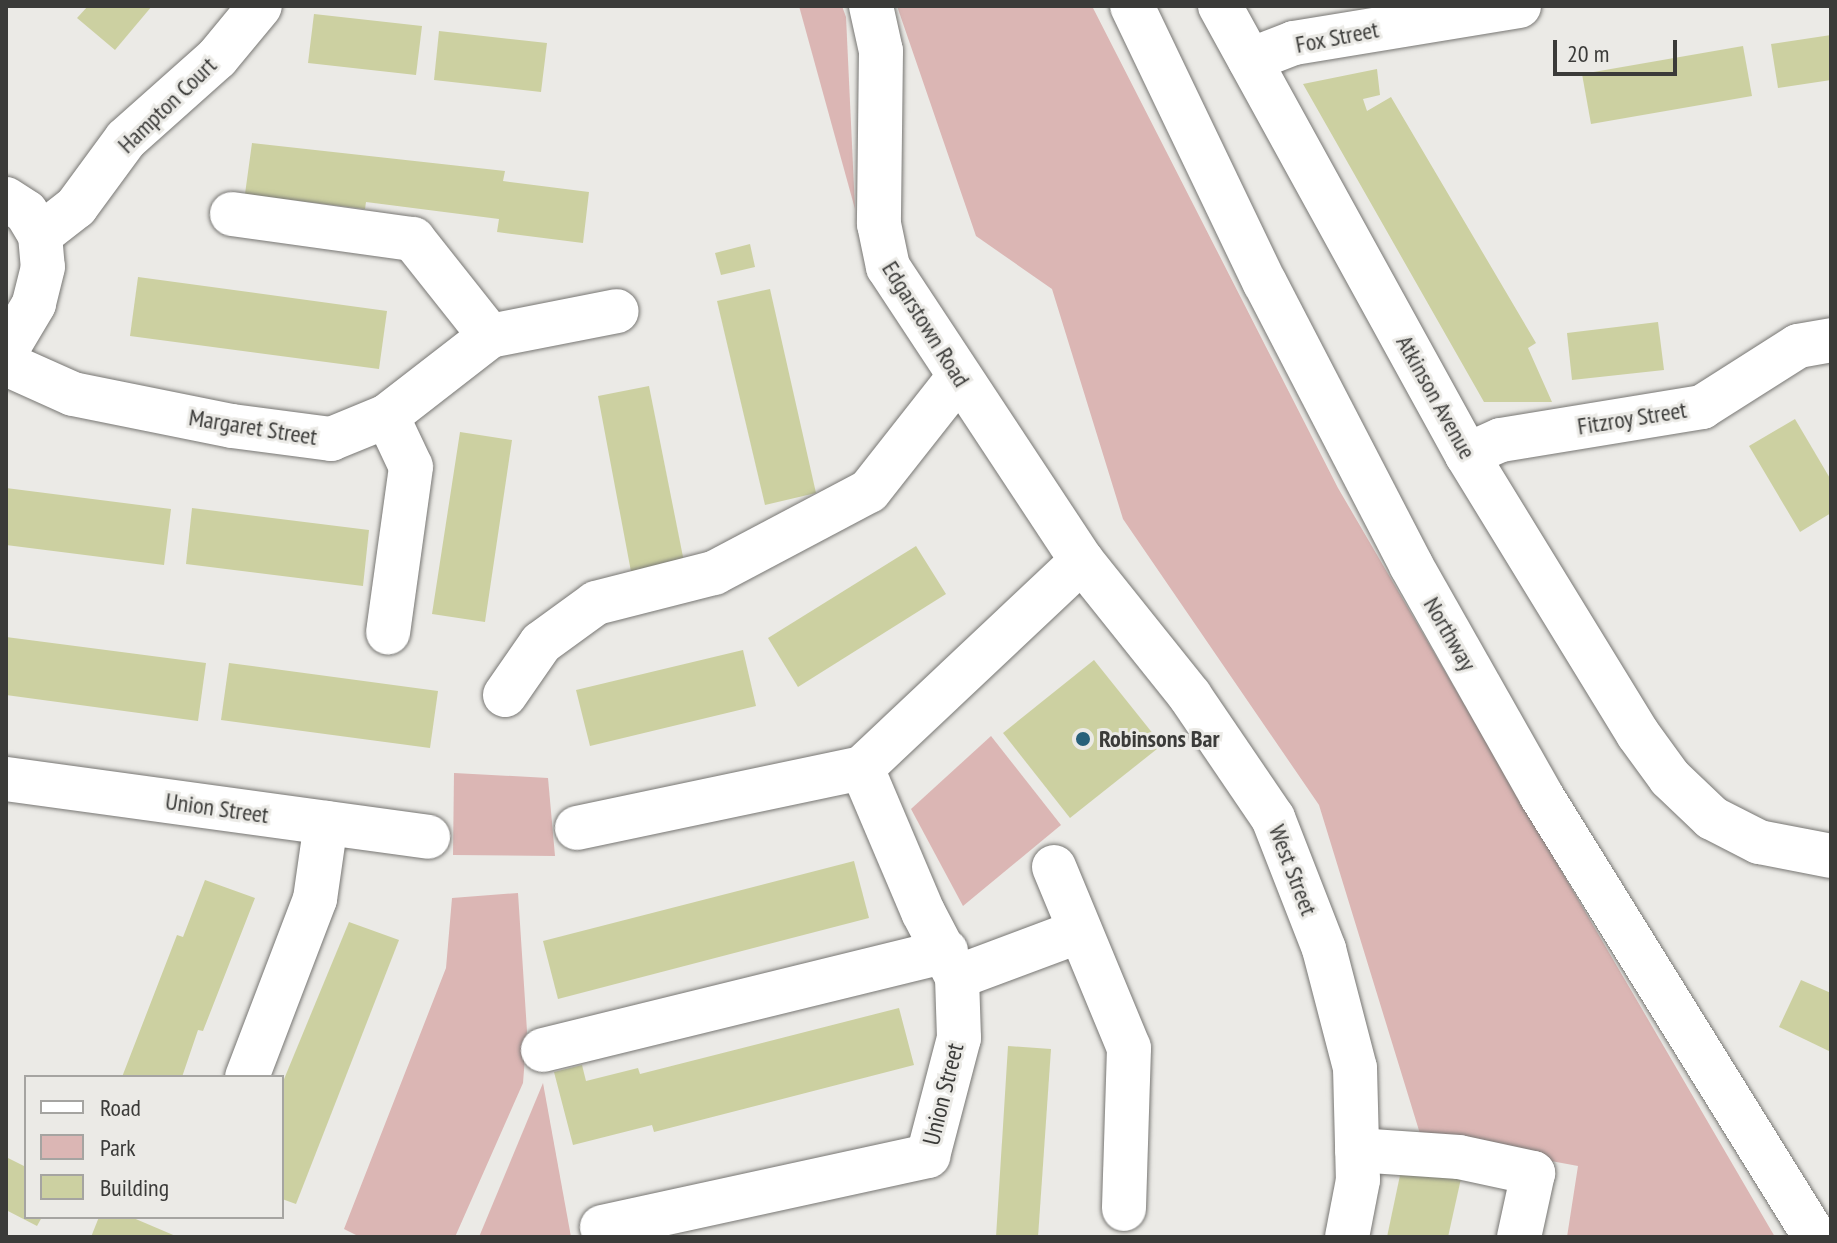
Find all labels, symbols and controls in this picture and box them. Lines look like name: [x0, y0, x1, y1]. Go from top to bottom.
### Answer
street label: Fox Street: [1293, 15, 1381, 59]
scale bar: [1557, 24, 1681, 74]
text: 20 m: [1567, 38, 1609, 69]
street label: Hampton Court: [112, 51, 222, 159]
street label: Edgarstown Road: [876, 256, 976, 392]
street label: Atkinson Avenue: [1390, 330, 1482, 464]
street label: Fitzroy Street: [1575, 395, 1689, 441]
street label: Margaret Street: [187, 403, 319, 451]
street label: Northway: [1417, 592, 1483, 676]
place label: Robinsons Bar: [1099, 725, 1219, 753]
marker: Robinsons Bar: [1074, 730, 1092, 748]
street label: Union Street: [164, 787, 270, 829]
street label: West Street: [1263, 821, 1323, 919]
street label: Union Street: [916, 1040, 970, 1148]
legend: [24, 1075, 284, 1219]
text: Road: [100, 1092, 141, 1123]
text: Park: [100, 1132, 136, 1163]
text: Building: [100, 1172, 169, 1203]

